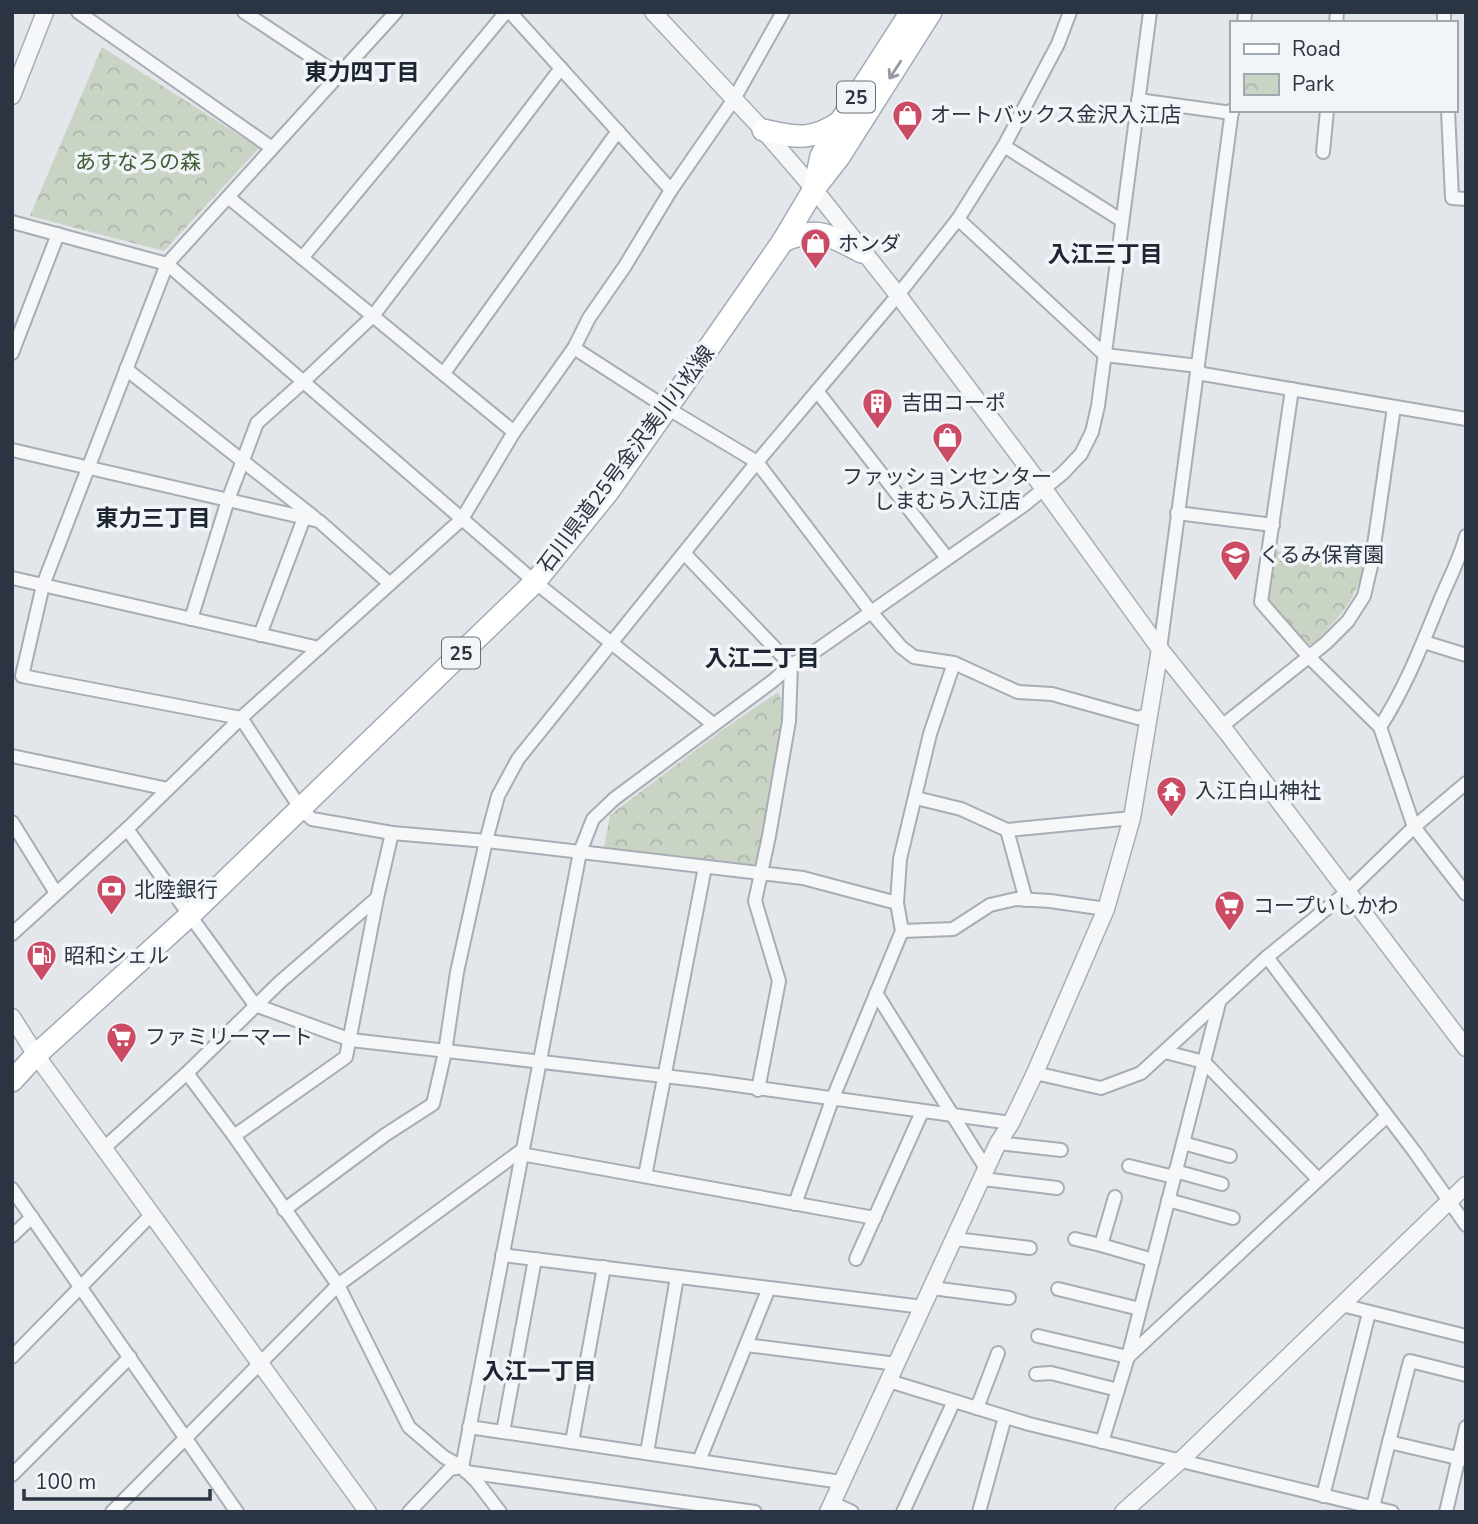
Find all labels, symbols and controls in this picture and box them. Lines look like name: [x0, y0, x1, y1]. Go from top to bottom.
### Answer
legend: [1230, 21, 1457, 112]
text: Road: [1292, 35, 1341, 63]
district label: 東力四丁目: [305, 57, 420, 88]
one-way arrow: [887, 60, 902, 79]
text: Park: [1292, 70, 1334, 98]
road number: 25: [837, 82, 875, 113]
shop icon: オートバックス金沢入江店: [890, 98, 924, 142]
place label: オートバックス金沢入江店: [930, 101, 1181, 129]
park label: あすなろの森: [75, 148, 201, 176]
shop icon: ホンダ: [798, 227, 832, 271]
place label: ホンダ: [838, 230, 901, 258]
district label: 入江三丁目: [1048, 239, 1163, 270]
street label: 石川県道25号金沢美川小松線: [531, 340, 721, 578]
building icon: 吉田コーポ: [861, 386, 895, 430]
place label: 吉田コーポ: [901, 389, 1006, 417]
shop icon: ファッションセンター しまむら入江店: [930, 420, 964, 464]
place label: ファッションセンター しまむら入江店: [842, 463, 1052, 515]
district label: 東力三丁目: [96, 503, 211, 534]
school or university icon: くるみ保育園: [1219, 538, 1253, 582]
place label: くるみ保育園: [1259, 541, 1385, 569]
road number: 25: [442, 638, 480, 668]
district label: 入江二丁目: [705, 643, 820, 674]
temple icon: 入江白山神社: [1155, 774, 1189, 818]
place label: 入江白山神社: [1195, 777, 1321, 805]
bank icon: 北陸銀行: [94, 873, 128, 917]
place label: 北陸銀行: [134, 876, 218, 904]
supermarket icon: コープいしかわ: [1213, 889, 1247, 933]
place label: コープいしかわ: [1253, 892, 1399, 920]
fuel station icon: 昭和シェル: [24, 939, 58, 983]
place label: 昭和シェル: [64, 942, 169, 970]
supermarket icon: ファミリーマート: [105, 1020, 139, 1064]
place label: ファミリーマート: [145, 1023, 313, 1051]
district label: 入江一丁目: [482, 1356, 597, 1387]
scale bar: [24, 1458, 210, 1502]
text: 100 m: [35, 1468, 96, 1496]

